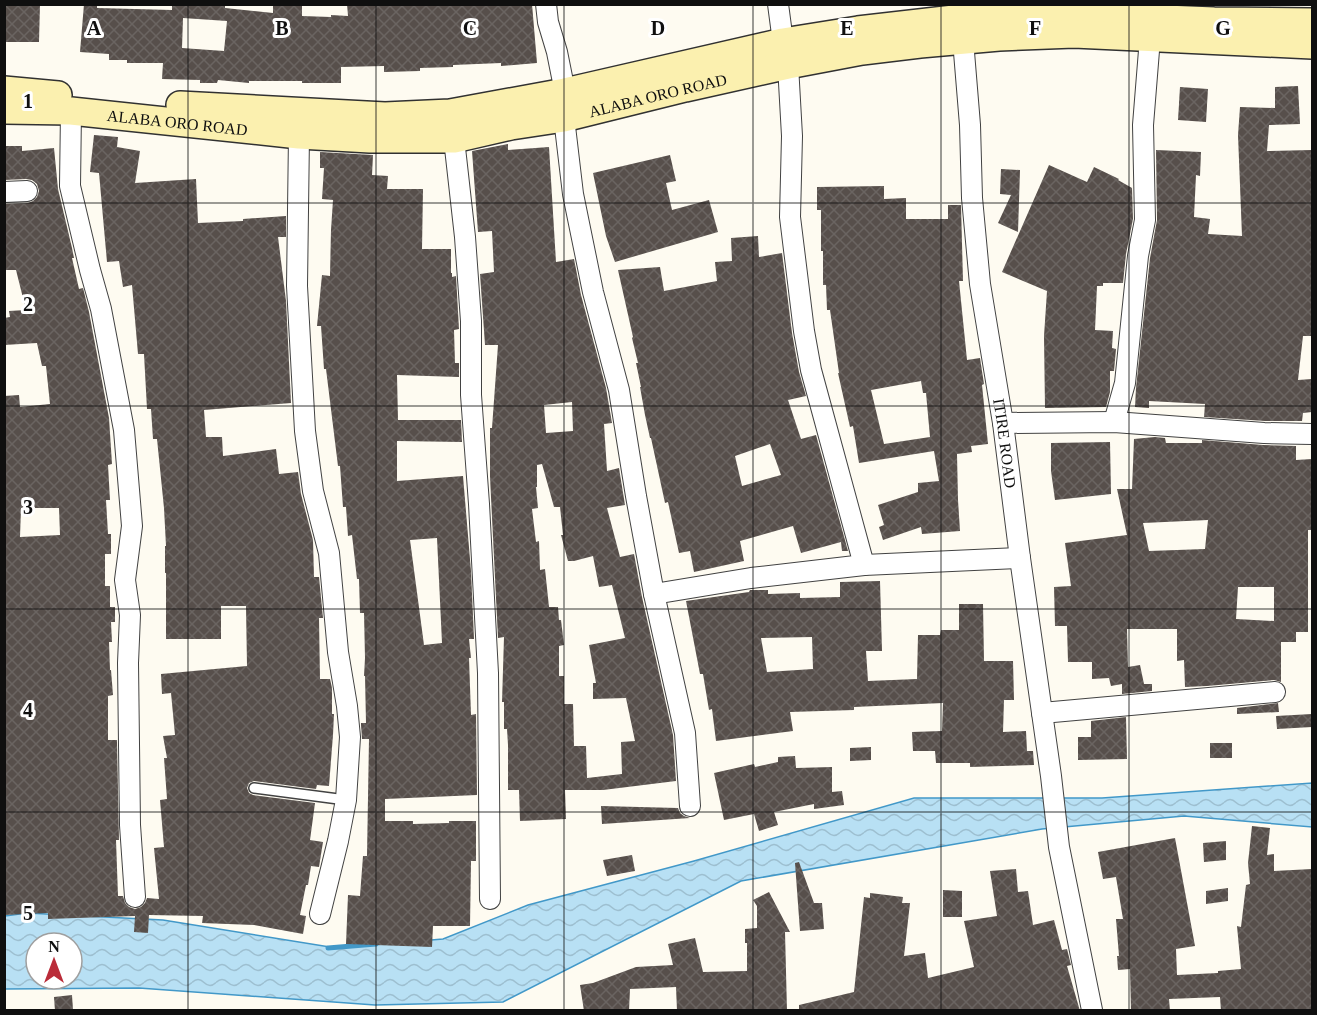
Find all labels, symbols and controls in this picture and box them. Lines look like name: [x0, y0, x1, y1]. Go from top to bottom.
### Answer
text: A: [87, 17, 102, 39]
text: B: [275, 17, 289, 39]
text: C: [463, 17, 477, 39]
text: D: [651, 17, 665, 39]
text: E: [840, 17, 854, 39]
text: F: [1029, 17, 1041, 39]
text: G: [1215, 17, 1231, 39]
street label: ALABA ORO ROAD: [587, 70, 728, 120]
text: 1: [23, 90, 33, 112]
street label: ALABA ORO ROAD: [106, 106, 249, 138]
text: 2: [23, 293, 33, 315]
street label: ITIRE ROAD: [991, 397, 1020, 489]
text: 3: [23, 496, 33, 518]
text: 4: [23, 699, 33, 721]
text: 5: [23, 902, 33, 924]
north arrow: [24, 931, 84, 991]
text: N: [48, 938, 60, 955]

